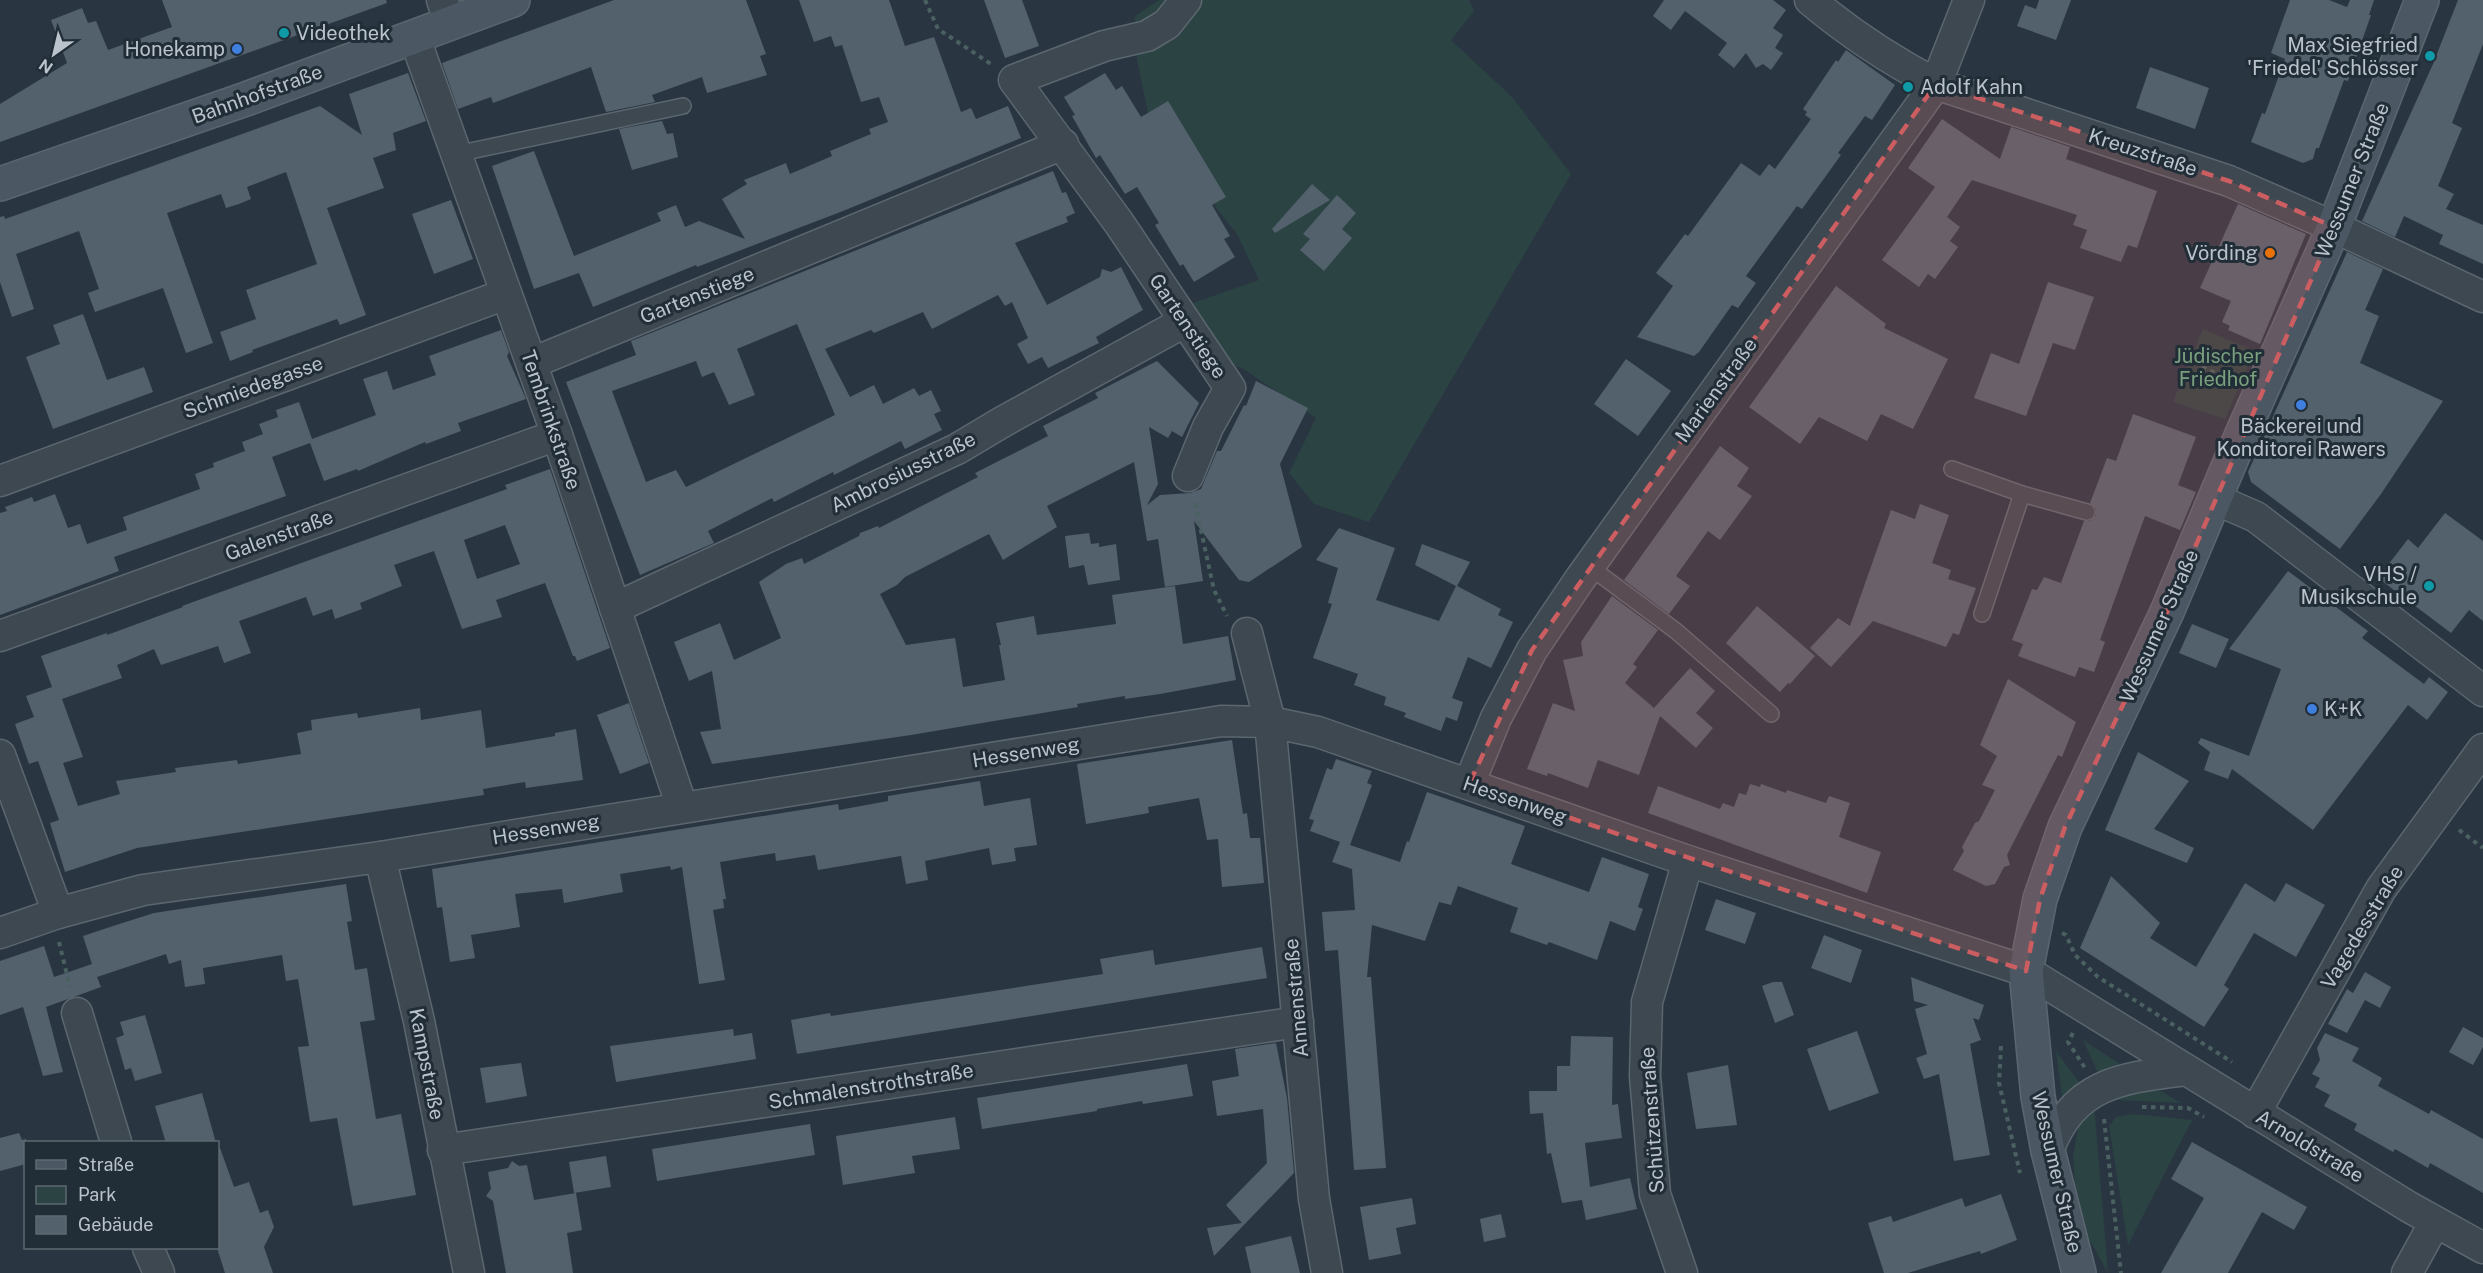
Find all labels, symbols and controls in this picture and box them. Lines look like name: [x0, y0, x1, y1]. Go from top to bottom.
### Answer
place label: Videothek: [296, 21, 390, 45]
north arrow: [24, 24, 84, 84]
marker: Videothek: [277, 26, 291, 40]
place label: Max Siegfried 'Friedel' Schlösser: [2247, 33, 2418, 80]
place label: Honekamp: [124, 37, 225, 61]
marker: Honekamp: [230, 42, 244, 56]
marker: Max Siegfried 'Friedel' Schlösser: [2423, 49, 2437, 63]
text: N: [35, 55, 56, 77]
street label: Bahnhofstraße: [188, 59, 326, 129]
place label: Adolf Kahn: [1920, 75, 2023, 99]
marker: Adolf Kahn: [1901, 80, 1915, 94]
street label: Wessumer Straße: [2310, 99, 2394, 261]
street label: Kreuzstraße: [2085, 123, 2201, 181]
place label: Vörding: [2185, 241, 2258, 265]
marker: Vörding: [2263, 246, 2277, 260]
street label: Gartenstiege: [636, 261, 758, 329]
street label: Gartenstiege: [1144, 269, 1232, 383]
street label: Marienstraße: [1670, 333, 1762, 447]
park label: Jüdischer Friedhof: [2174, 344, 2262, 391]
street label: Tembrinkstraße: [516, 347, 586, 493]
street label: Schmiedegasse: [180, 351, 326, 423]
marker: Bäckerei und Konditorei Rawers: [2294, 398, 2308, 412]
place label: Bäckerei und Konditorei Rawers: [2216, 414, 2386, 461]
street label: Ambrosiusstraße: [827, 426, 979, 518]
street label: Galenstraße: [222, 504, 336, 566]
street label: Wessumer Straße: [2114, 546, 2204, 706]
place label: VHS / Musikschule: [2300, 562, 2417, 609]
marker: VHS / Musikschule: [2422, 579, 2436, 593]
place label: K+K: [2324, 697, 2362, 721]
marker: K+K: [2305, 702, 2319, 716]
street label: Hessenweg: [971, 732, 1081, 772]
street label: Hessenweg: [1460, 771, 1570, 829]
street label: Hessenweg: [491, 809, 601, 849]
street label: Vagedesstraße: [2316, 861, 2408, 993]
street label: Annenstraße: [1279, 938, 1313, 1058]
street label: Kampstraße: [404, 1006, 450, 1122]
street label: Schützenstraße: [1635, 1046, 1669, 1194]
street label: Schmalenstrothstraße: [767, 1058, 975, 1114]
street label: Wessumer Straße: [2027, 1089, 2087, 1255]
street label: Arnoldstraße: [2252, 1104, 2368, 1188]
legend: [24, 1141, 219, 1249]
text: Straße: [78, 1154, 134, 1175]
text: Park: [78, 1184, 116, 1205]
text: Gebäude: [78, 1214, 153, 1235]

